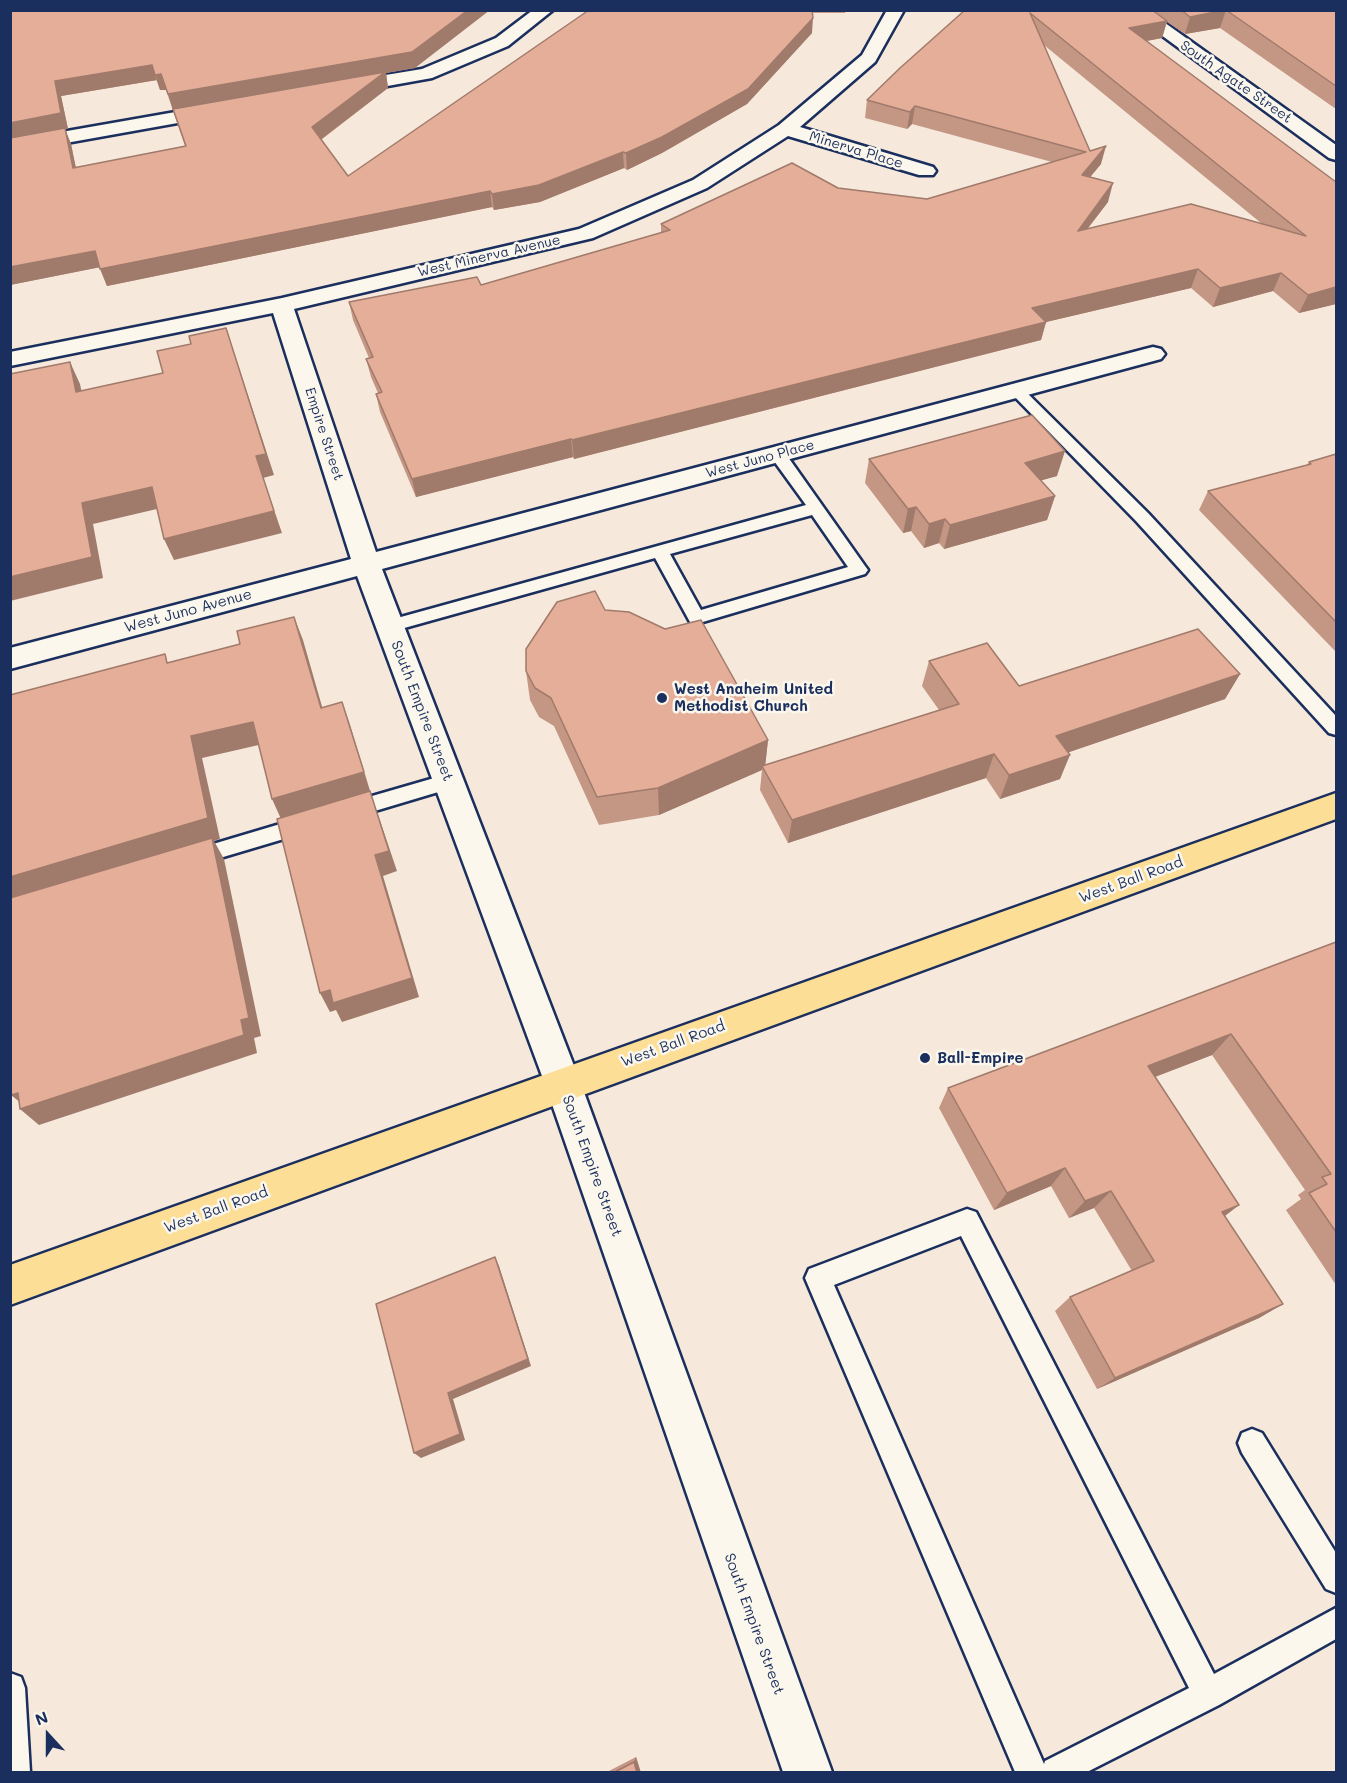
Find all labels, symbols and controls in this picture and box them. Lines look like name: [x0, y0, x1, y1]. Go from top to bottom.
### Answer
street label: South Agate Street: [1177, 37, 1295, 127]
street label: Minerva Place: [807, 128, 905, 172]
street label: West Minerva Avenue: [416, 231, 562, 281]
street label: Empire Street: [301, 385, 347, 483]
street label: West Juno Place: [704, 436, 816, 482]
street label: West Juno Avenue: [122, 585, 254, 637]
street label: South Empire Street: [387, 638, 457, 784]
place label: West Anaheim United Methodist Church: [674, 680, 833, 715]
marker: West Anaheim United Methodist Church: [655, 691, 669, 705]
street label: West Ball Road: [1076, 853, 1186, 907]
street label: West Ball Road: [618, 1017, 728, 1071]
place label: Ball-Empire: [937, 1049, 1024, 1067]
marker: Ball-Empire: [918, 1051, 932, 1065]
street label: South Empire Street: [558, 1093, 626, 1239]
street label: West Ball Road: [161, 1183, 271, 1237]
street label: South Empire Street: [720, 1551, 788, 1697]
north arrow: [18, 1705, 78, 1765]
text: N: [32, 1706, 51, 1730]

